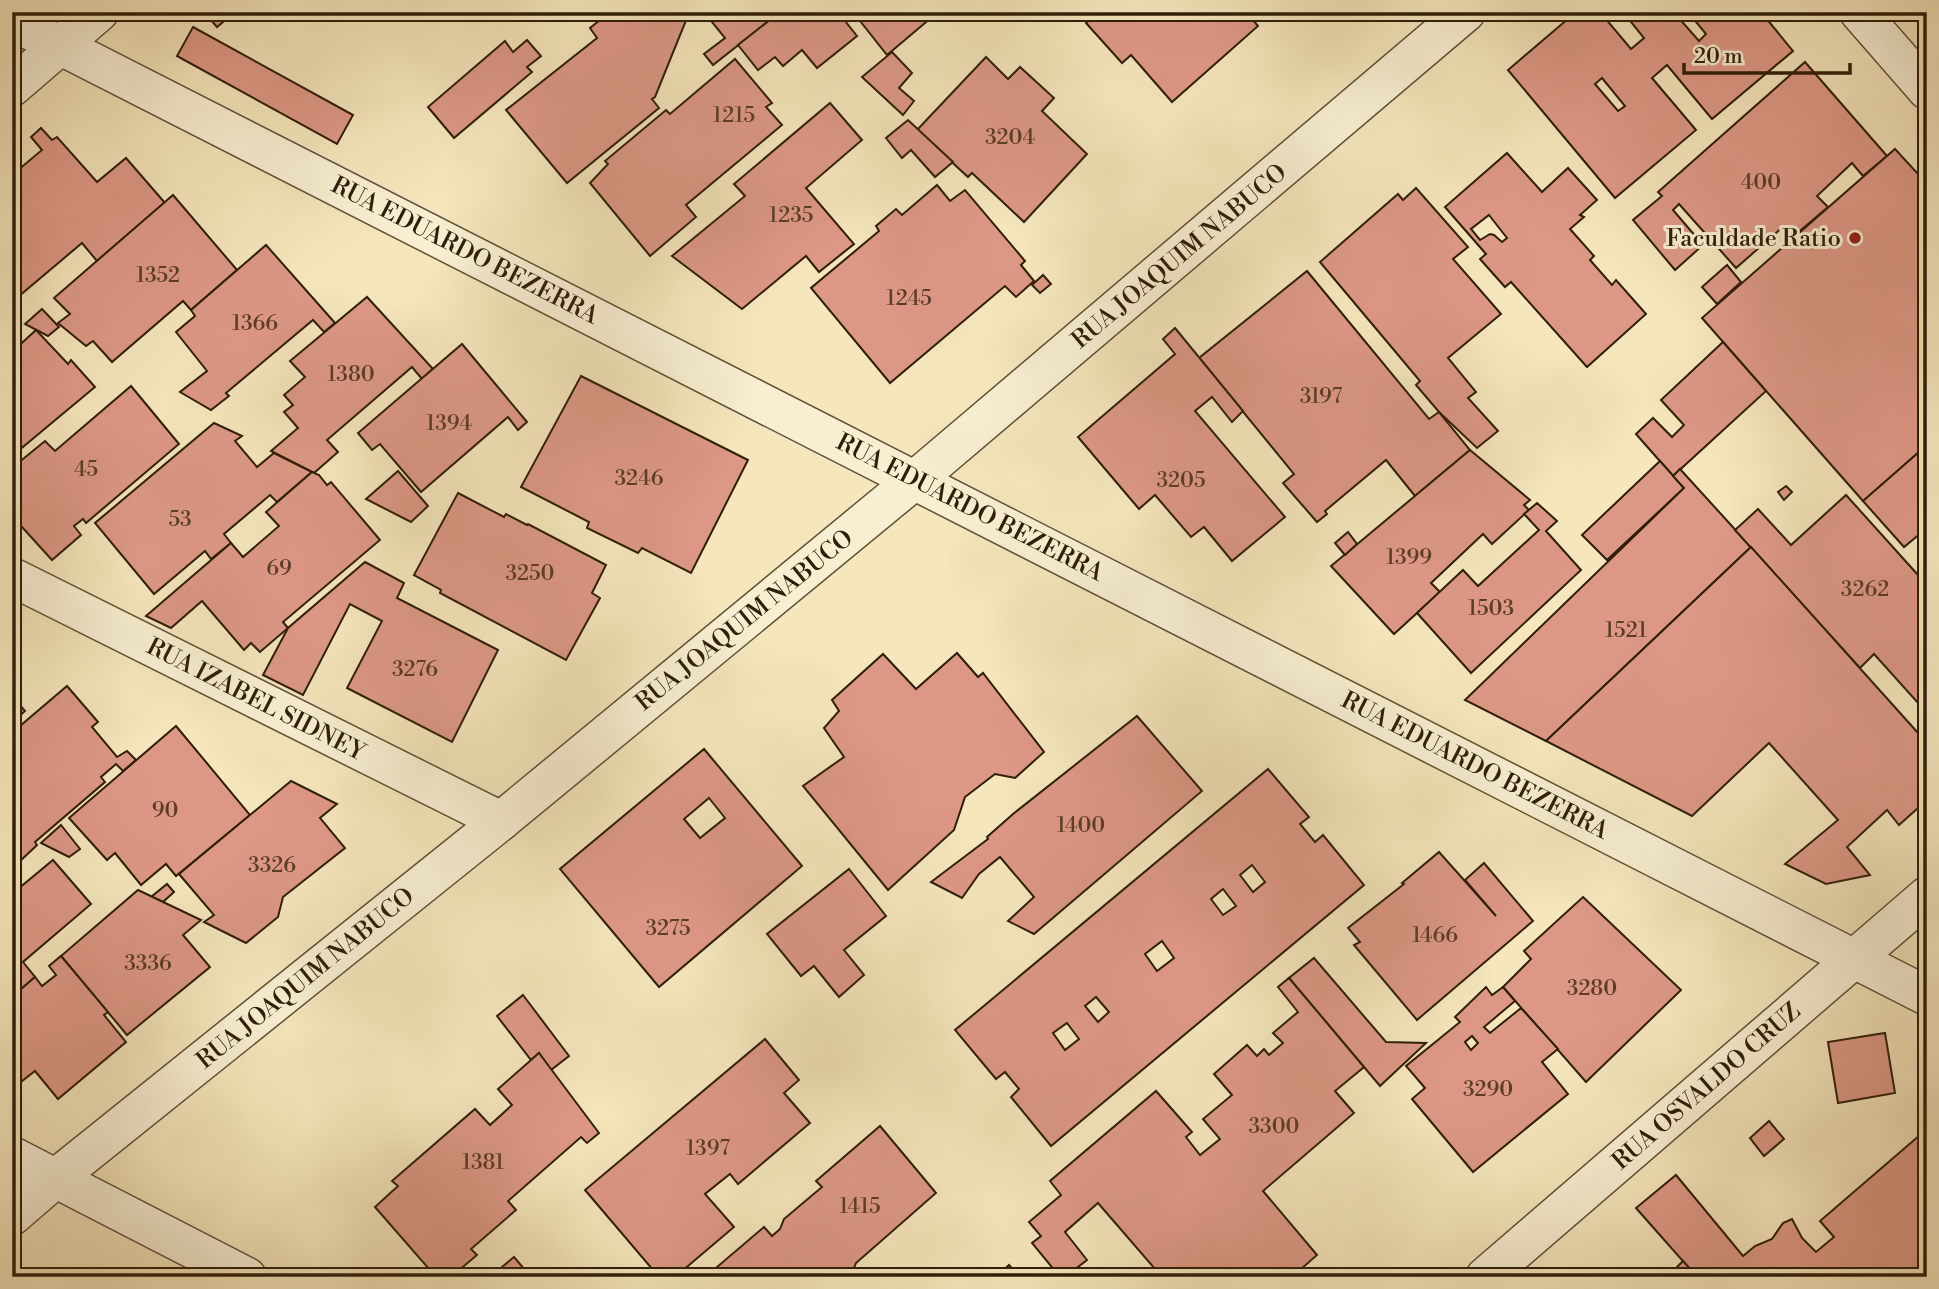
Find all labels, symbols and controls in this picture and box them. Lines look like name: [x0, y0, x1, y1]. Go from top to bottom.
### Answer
scale bar: [1684, 32, 1850, 76]
text: 20 m: [1694, 44, 1743, 70]
house number: 1215: [713, 103, 755, 129]
house number: 3204: [985, 125, 1035, 151]
street label: RUA JOAQUIM NABUCO: [1066, 158, 1293, 356]
street label: RUA EDUARDO BEZERRA: [326, 170, 604, 332]
house number: 400: [1741, 170, 1781, 196]
house number: 1235: [769, 203, 813, 229]
place label: Faculdade Ratio: [1666, 224, 1841, 254]
marker: Faculdade Ratio: [1847, 230, 1863, 246]
house number: 1352: [136, 263, 180, 289]
house number: 1245: [886, 286, 932, 312]
house number: 1366: [232, 311, 278, 337]
house number: 1380: [327, 362, 375, 388]
house number: 3197: [1300, 384, 1343, 410]
house number: 1394: [426, 411, 472, 437]
street label: RUA EDUARDO BEZERRA: [831, 427, 1109, 589]
house number: 45: [74, 457, 98, 483]
house number: 3246: [615, 466, 664, 492]
house number: 3205: [1156, 468, 1206, 494]
house number: 53: [168, 507, 192, 533]
street label: RUA JOAQUIM NABUCO: [630, 524, 860, 718]
house number: 1399: [1386, 545, 1432, 571]
house number: 69: [266, 556, 292, 582]
house number: 3250: [505, 561, 555, 587]
house number: 3262: [1841, 577, 1889, 603]
house number: 1503: [1468, 596, 1514, 622]
house number: 1521: [1605, 618, 1647, 644]
street label: RUA IZABEL SIDNEY: [141, 632, 371, 769]
house number: 3276: [392, 657, 438, 683]
street label: RUA EDUARDO BEZERRA: [1336, 685, 1614, 847]
house number: 90: [152, 798, 178, 824]
house number: 1400: [1057, 813, 1105, 839]
house number: 3326: [248, 853, 296, 879]
street label: RUA JOAQUIM NABUCO: [191, 882, 421, 1076]
house number: 3275: [645, 916, 691, 942]
house number: 1466: [1412, 923, 1458, 949]
house number: 3336: [124, 951, 172, 977]
house number: 3280: [1567, 976, 1617, 1002]
street label: RUA OSVALDO CRUZ: [1606, 997, 1807, 1177]
house number: 3290: [1463, 1077, 1513, 1103]
house number: 3300: [1248, 1114, 1300, 1140]
house number: 1397: [686, 1136, 730, 1162]
house number: 1381: [462, 1150, 504, 1176]
house number: 1415: [839, 1194, 881, 1220]

